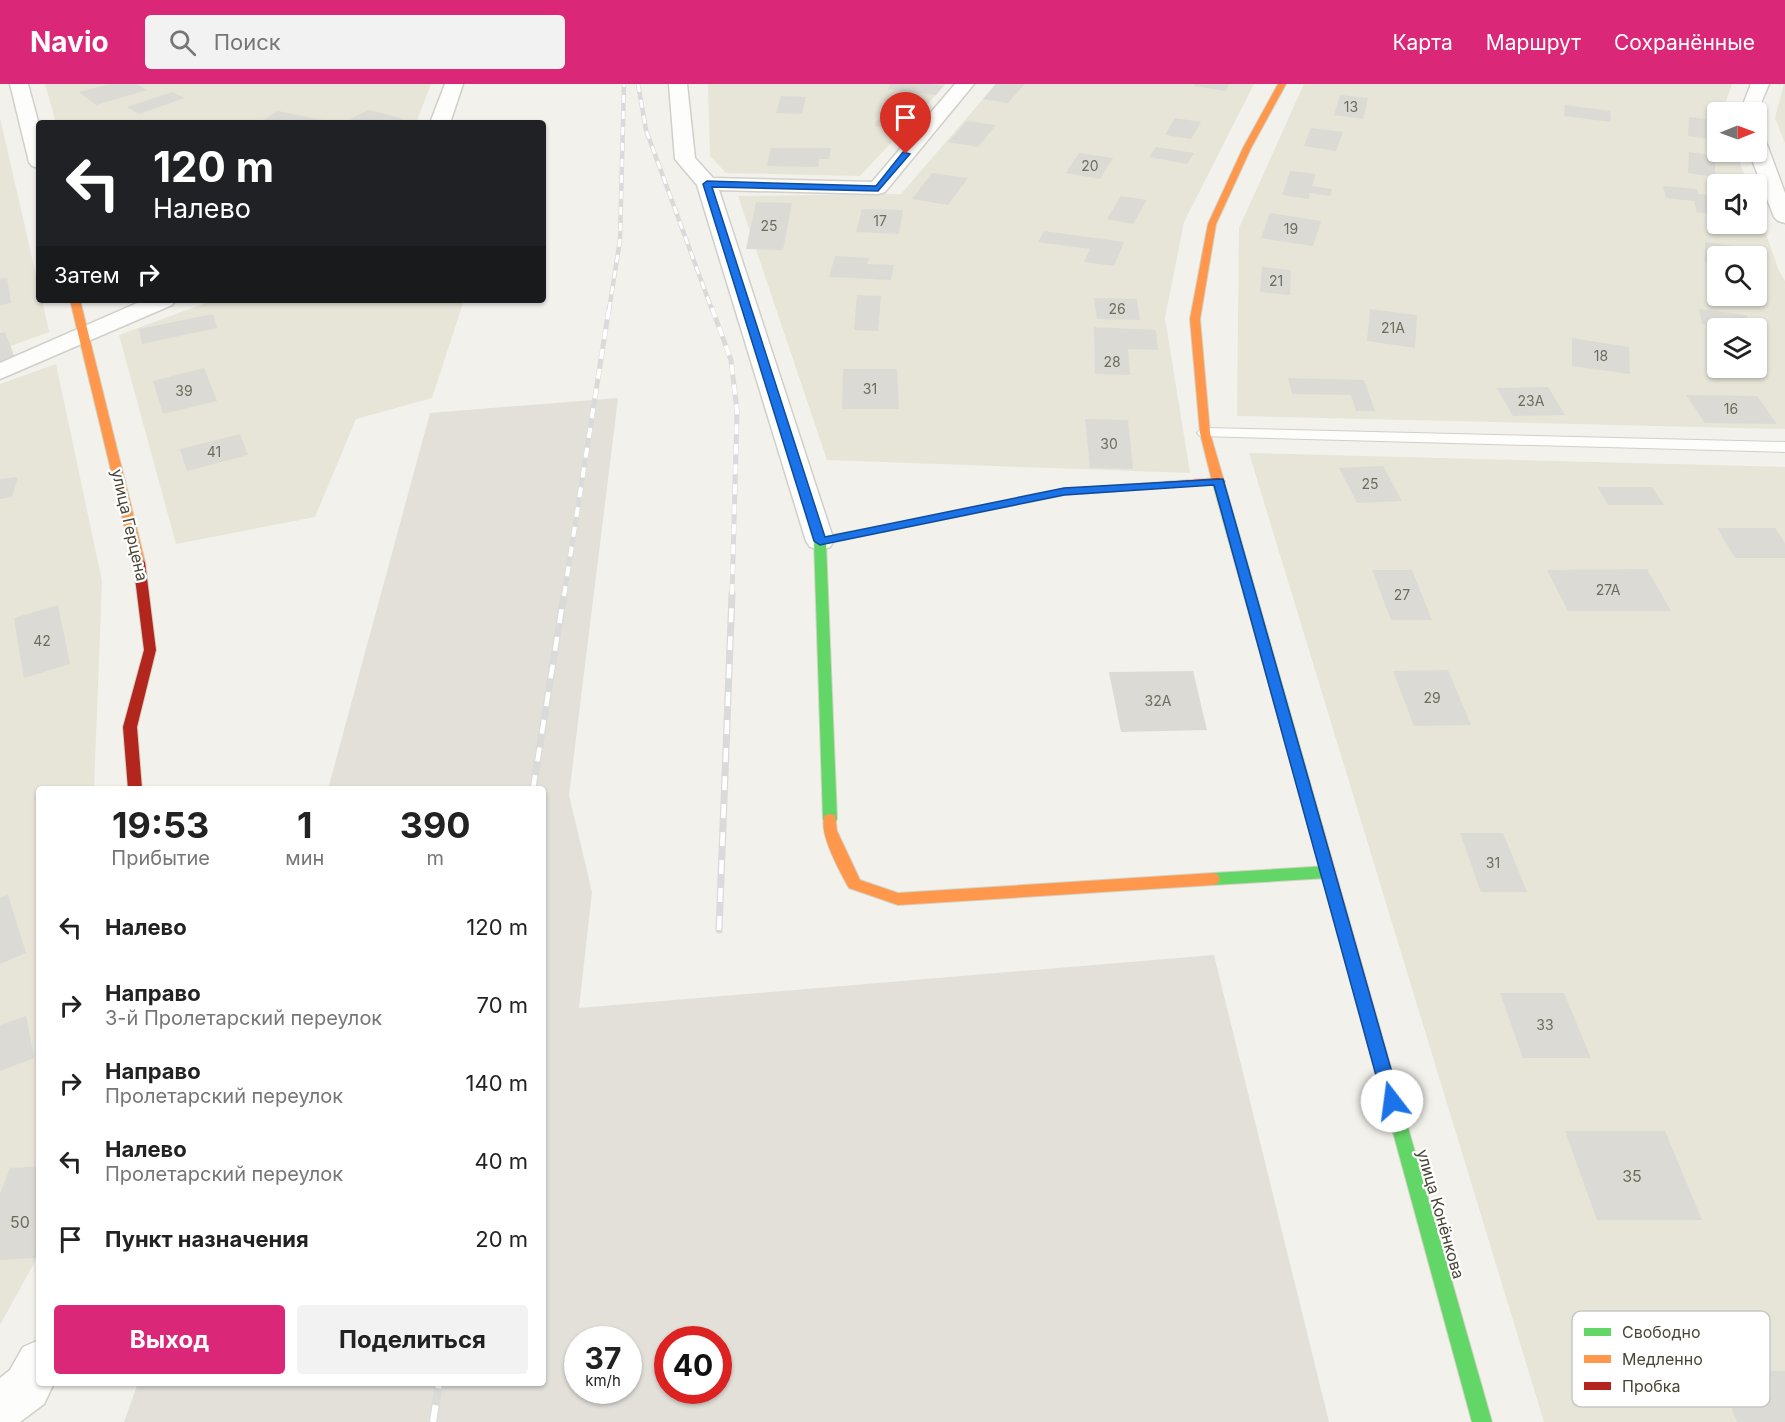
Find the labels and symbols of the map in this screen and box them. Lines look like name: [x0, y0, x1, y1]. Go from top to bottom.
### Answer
pin: [880, 92, 931, 154]
house number: 13: [1344, 98, 1358, 115]
north arrow: [1707, 102, 1767, 162]
house number: 20: [1081, 157, 1099, 174]
house number: 17: [873, 212, 887, 229]
house number: 25: [760, 217, 778, 234]
house number: 19: [1284, 220, 1298, 237]
house number: 21: [1269, 272, 1283, 289]
house number: 26: [1108, 300, 1126, 317]
house number: 21А: [1381, 319, 1405, 336]
house number: 18: [1594, 347, 1608, 364]
house number: 28: [1103, 353, 1121, 370]
house number: 31: [863, 380, 877, 397]
house number: 39: [175, 382, 193, 399]
house number: 23А: [1518, 392, 1545, 409]
house number: 16: [1724, 400, 1738, 417]
house number: 30: [1100, 435, 1118, 452]
house number: 41: [207, 443, 221, 460]
street label: улица Герцена: [107, 467, 153, 583]
house number: 25: [1361, 475, 1379, 492]
house number: 27А: [1596, 581, 1621, 598]
house number: 27: [1394, 586, 1410, 603]
house number: 42: [33, 632, 51, 649]
house number: 29: [1423, 689, 1441, 706]
house number: 32А: [1145, 692, 1172, 709]
house number: 31: [1486, 854, 1500, 871]
house number: 33: [1536, 1016, 1554, 1033]
position arrow: [1360, 1069, 1424, 1133]
street label: улица Конёнкова: [1413, 1147, 1469, 1281]
house number: 35: [1622, 1166, 1642, 1186]
house number: 50: [10, 1212, 30, 1232]
legend: [1572, 1311, 1770, 1407]
text: Свободно: [1622, 1322, 1701, 1342]
speed limit sign: 40: [654, 1326, 732, 1404]
text: Медленно: [1622, 1349, 1703, 1369]
text: Пробка: [1622, 1376, 1680, 1396]

